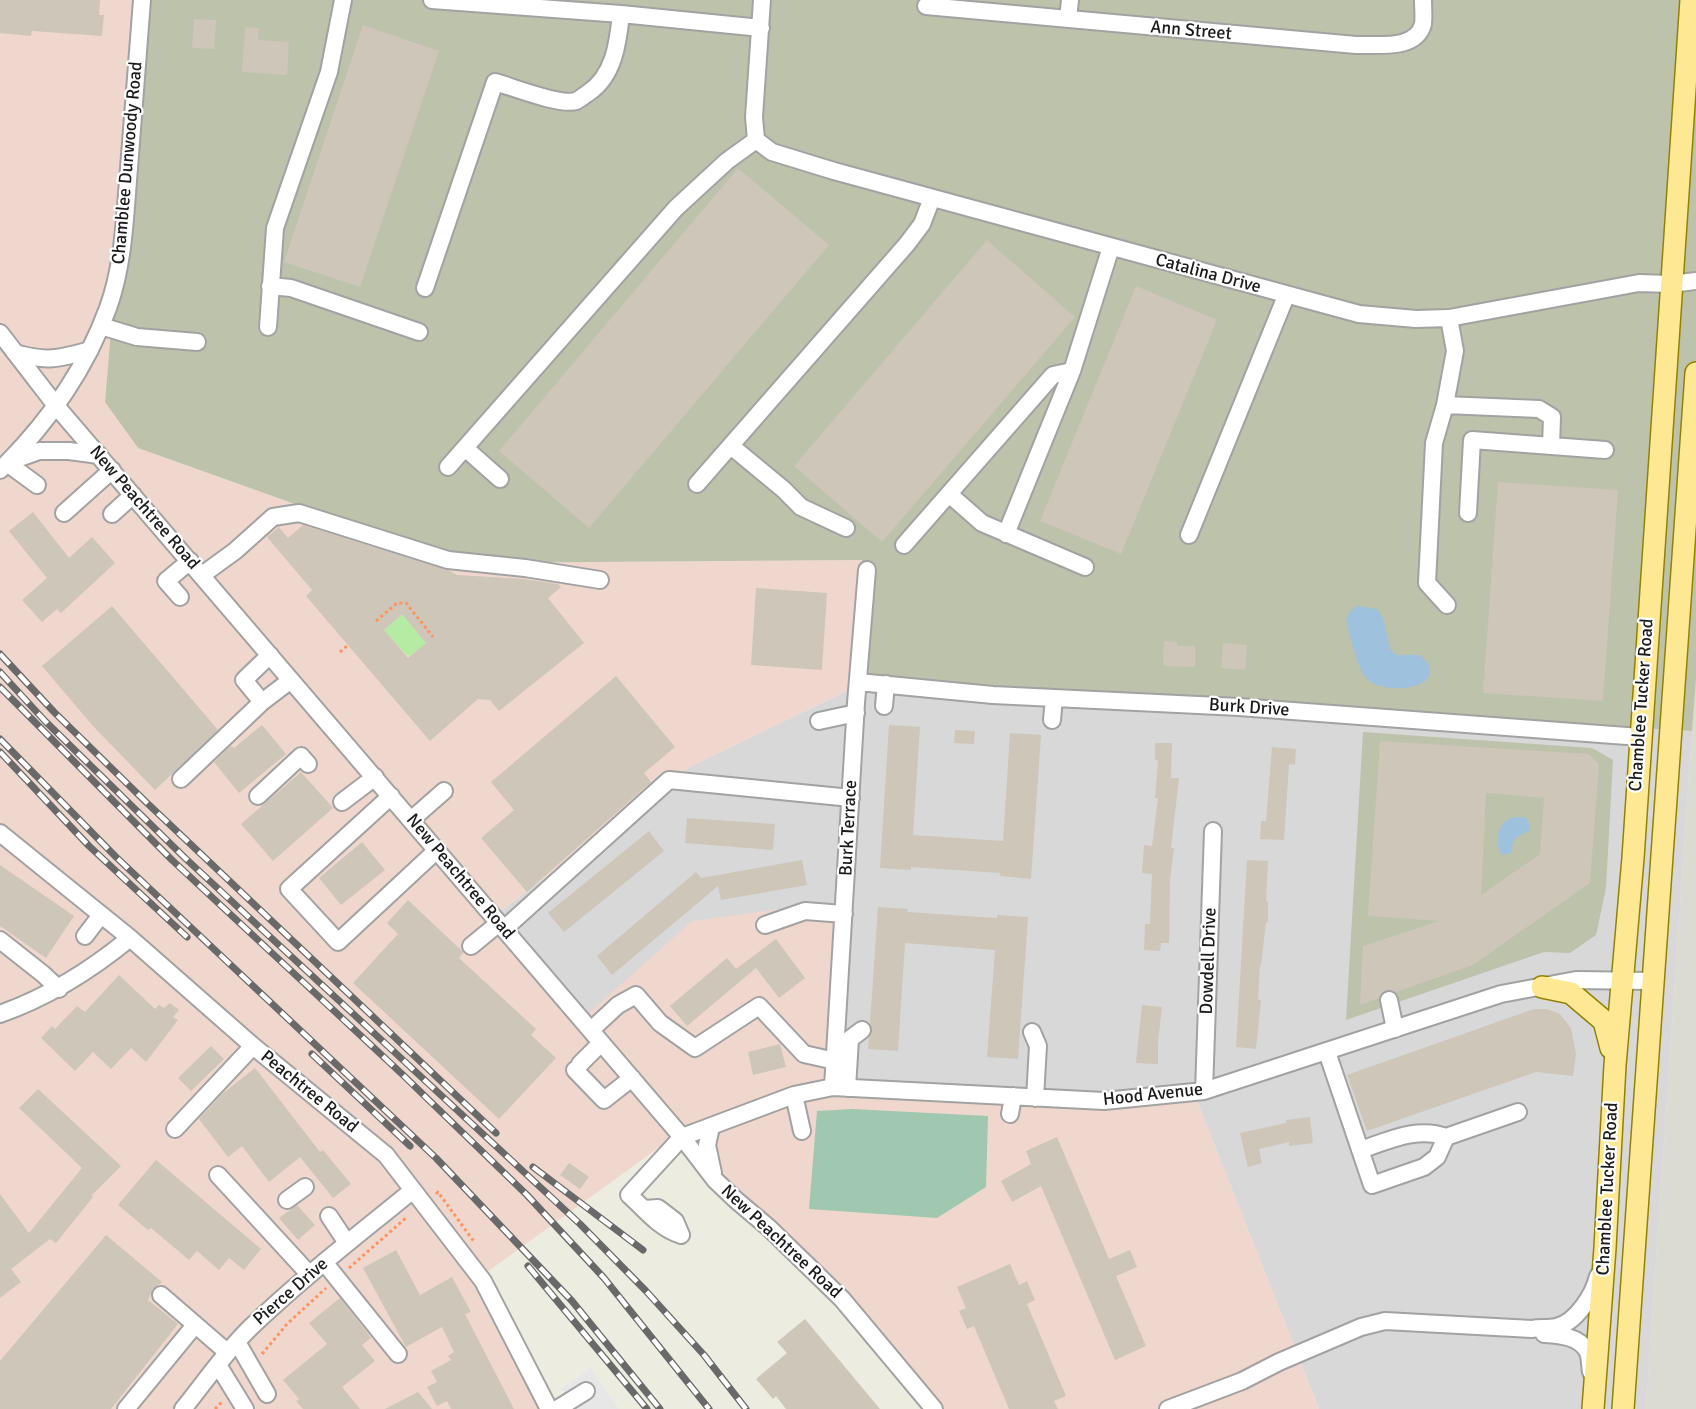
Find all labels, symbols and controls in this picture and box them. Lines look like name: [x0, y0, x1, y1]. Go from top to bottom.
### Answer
street label: Ann Street: [1149, 17, 1233, 45]
street label: Chamblee Dunwoody Road: [108, 61, 148, 265]
street label: Catalina Drive: [1153, 250, 1263, 298]
street label: New Peachtree Road: [84, 442, 204, 574]
street label: Chamblee Tucker Road: [1625, 618, 1659, 792]
street label: Burk Drive: [1208, 694, 1290, 722]
street label: Burk Terrace: [836, 779, 862, 877]
street label: New Peachtree Road: [401, 810, 519, 944]
street label: Dowdell Drive: [1196, 907, 1222, 1015]
street label: Peachtree Road: [256, 1046, 362, 1138]
street label: Hood Avenue: [1102, 1079, 1204, 1111]
street label: Chamblee Tucker Road: [1593, 1102, 1623, 1276]
street label: New Peachtree Road: [716, 1181, 846, 1303]
street label: Pierce Drive: [249, 1254, 333, 1330]

